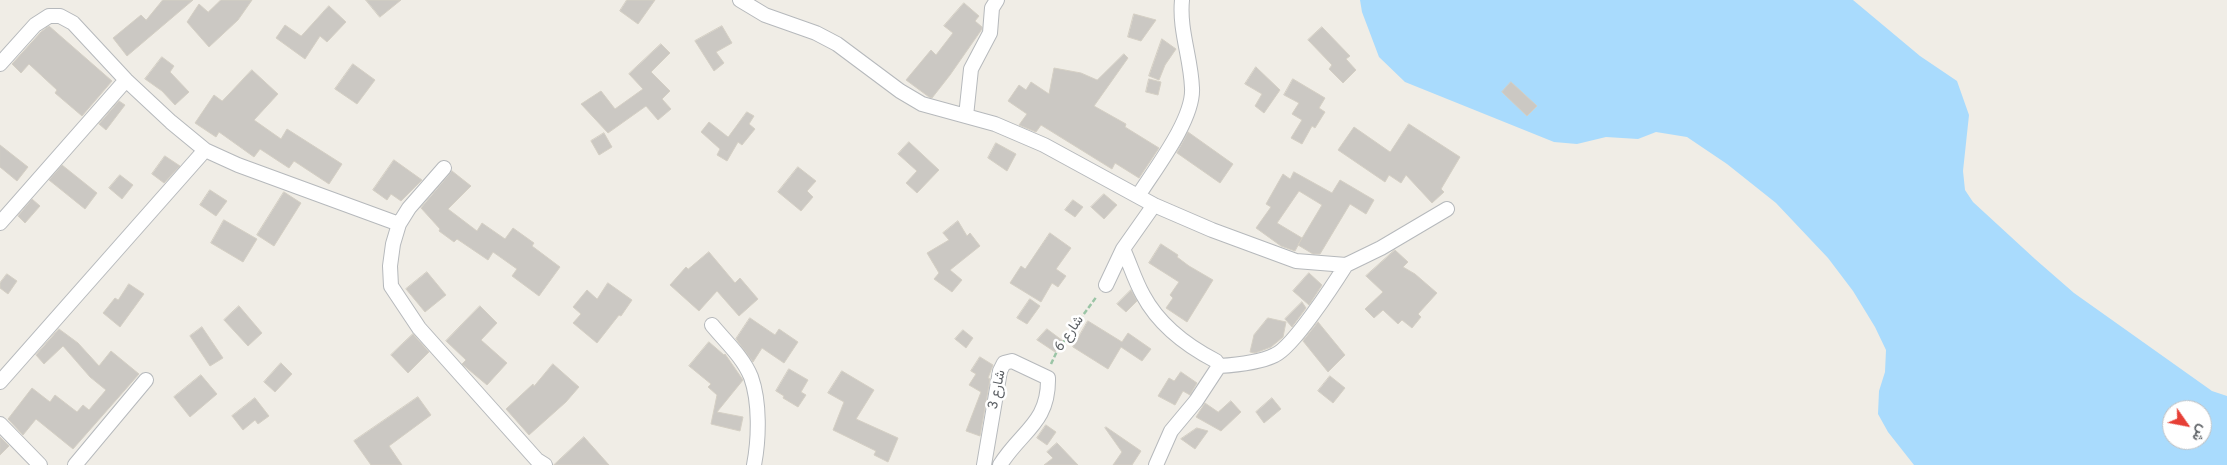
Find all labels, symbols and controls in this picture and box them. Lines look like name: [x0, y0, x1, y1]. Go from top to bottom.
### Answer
street label: شارع 6: [1052, 313, 1088, 355]
street label: شارع 3: [986, 369, 1010, 411]
north arrow: [2162, 400, 2212, 450]
text: ش: [2187, 421, 2211, 445]

